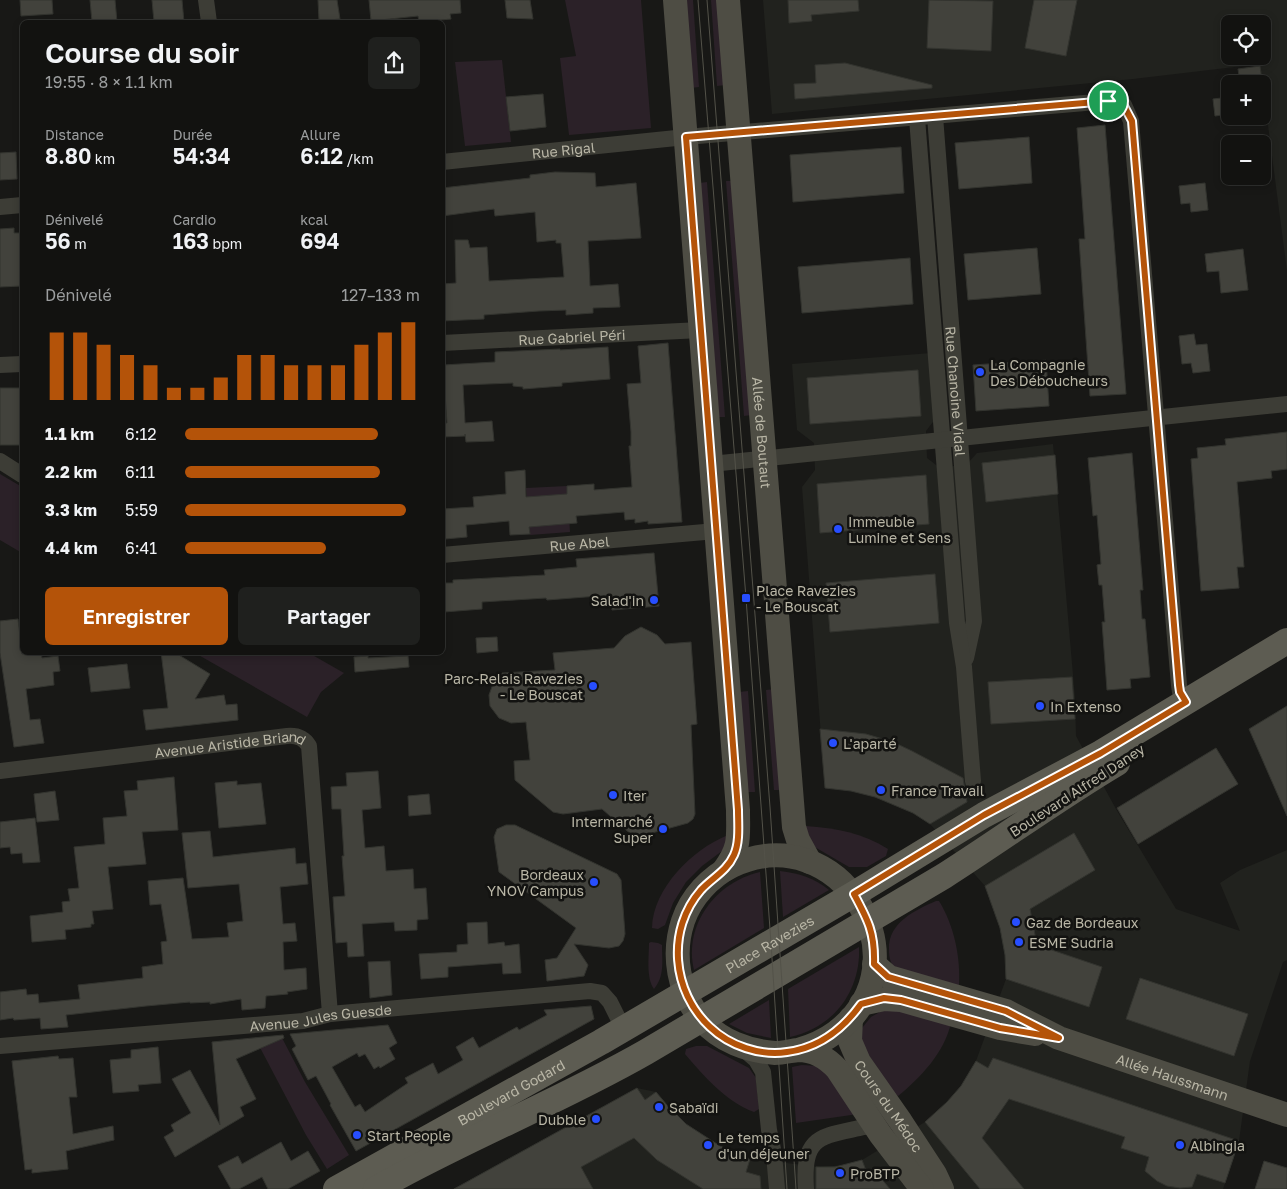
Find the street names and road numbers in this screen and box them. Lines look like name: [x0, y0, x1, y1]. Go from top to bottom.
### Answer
street label: Rue Rigal: [531, 138, 596, 161]
street label: Rue Gabriel Péri: [518, 325, 626, 348]
street label: Rue Chanoine Vidal: [943, 325, 970, 457]
street label: Allée de Boutaut: [750, 376, 775, 489]
street label: Rue Abel: [549, 532, 610, 554]
street label: Avenue Aristide Briand: [154, 727, 309, 761]
street label: Boulevard Alfred Daney: [1006, 740, 1148, 840]
street label: Place Ravezies: [722, 911, 817, 976]
street label: Avenue Jules Guesde: [249, 1000, 392, 1034]
street label: Allée Haussmann: [1114, 1050, 1231, 1103]
street label: Boulevard Godard: [454, 1055, 568, 1129]
street label: Cours du Médoc: [851, 1056, 927, 1155]

